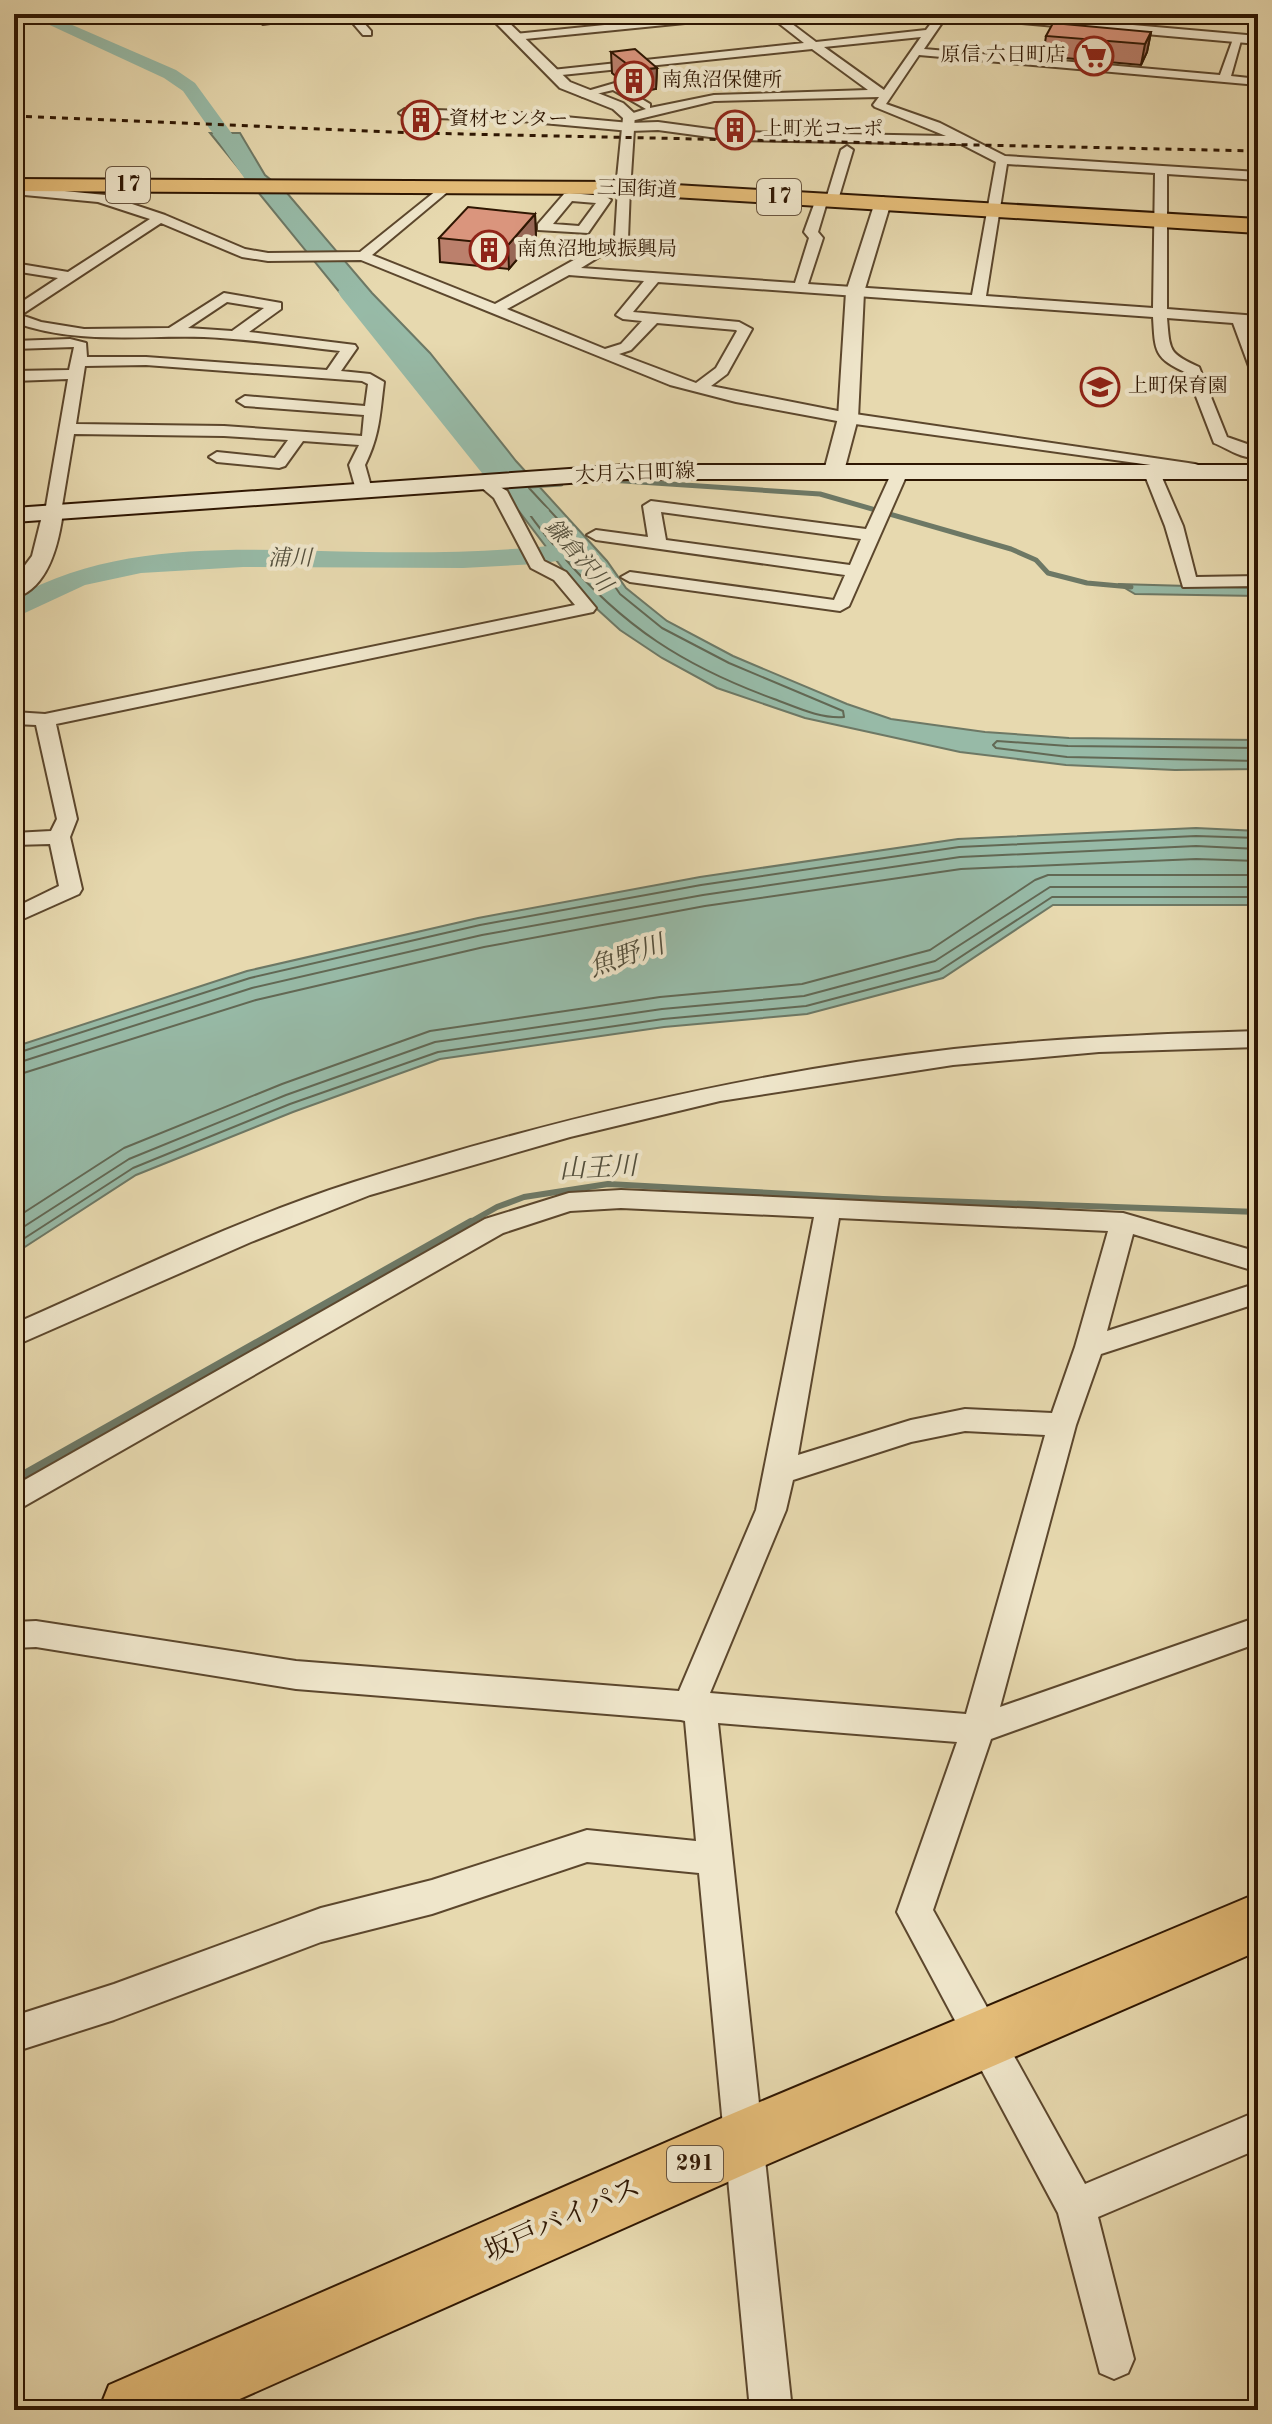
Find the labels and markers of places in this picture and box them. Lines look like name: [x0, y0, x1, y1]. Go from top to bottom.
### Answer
supermarket icon: 原信 六日町店: [1073, 35, 1115, 77]
place label: 原信 六日町店: [940, 44, 1066, 66]
building icon: 南魚沼保健所: [613, 60, 655, 102]
place label: 南魚沼保健所: [662, 69, 782, 91]
building icon: 資材センター: [400, 99, 442, 141]
place label: 資材センター: [449, 108, 568, 130]
building icon: 上町光コーポ: [714, 109, 756, 151]
place label: 上町光コーポ: [763, 118, 883, 140]
building icon: 南魚沼地域振興局: [468, 229, 510, 271]
place label: 南魚沼地域振興局: [517, 238, 677, 260]
school or university icon: 上町保育園: [1079, 366, 1121, 408]
place label: 上町保育園: [1128, 375, 1228, 397]

